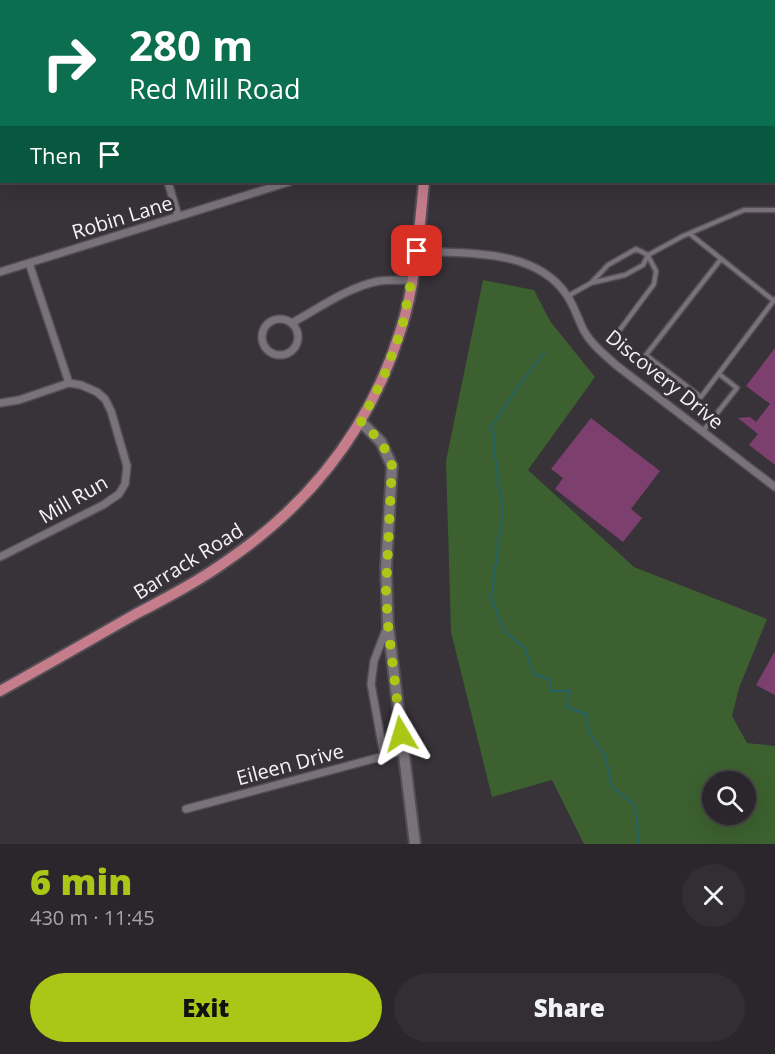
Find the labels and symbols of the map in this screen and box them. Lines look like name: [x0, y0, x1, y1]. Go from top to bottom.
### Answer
street label: Robin Lane: [68, 189, 176, 245]
pin: [391, 225, 442, 276]
street label: Discovery Drive: [600, 323, 730, 435]
street label: Mill Run: [34, 469, 112, 529]
street label: Barrack Road: [128, 517, 248, 605]
position arrow: [369, 702, 433, 766]
street label: Eileen Drive: [233, 737, 347, 791]

